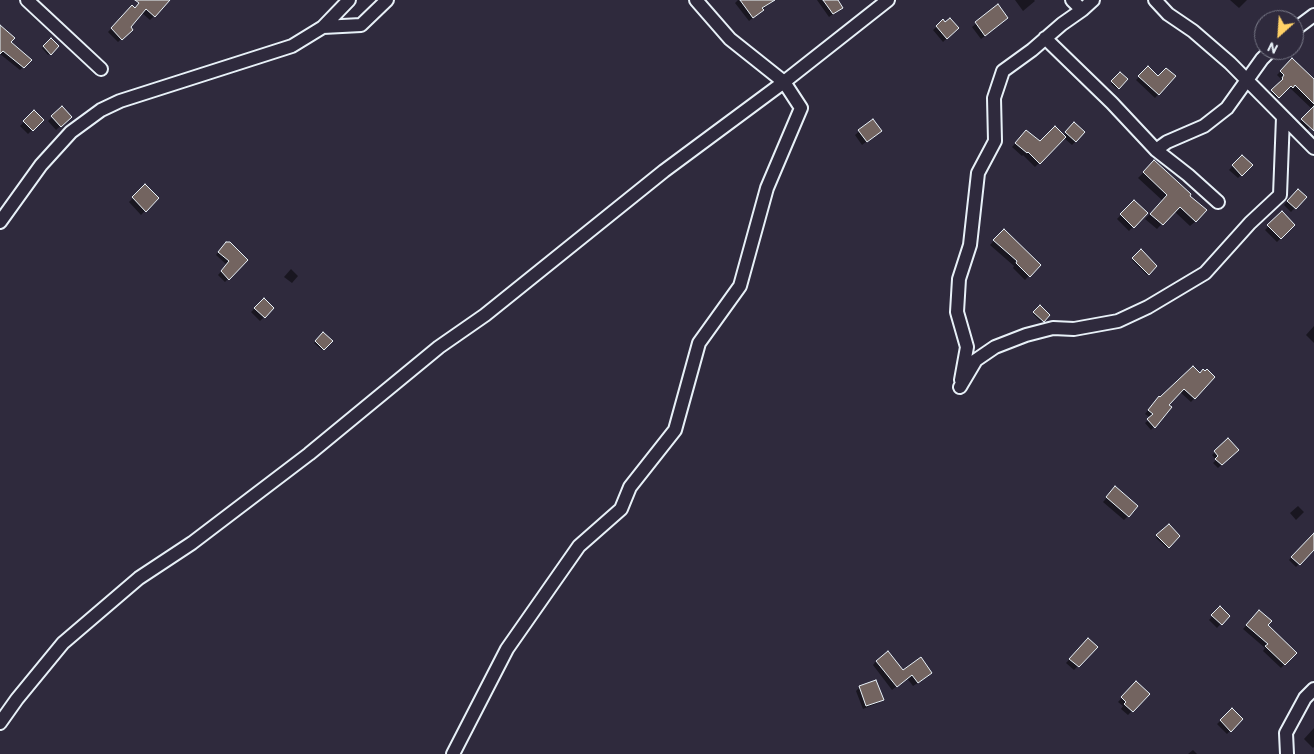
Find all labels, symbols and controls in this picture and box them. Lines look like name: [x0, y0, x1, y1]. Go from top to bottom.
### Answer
north arrow: [1254, 10, 1304, 60]
text: N: [1265, 38, 1281, 58]

